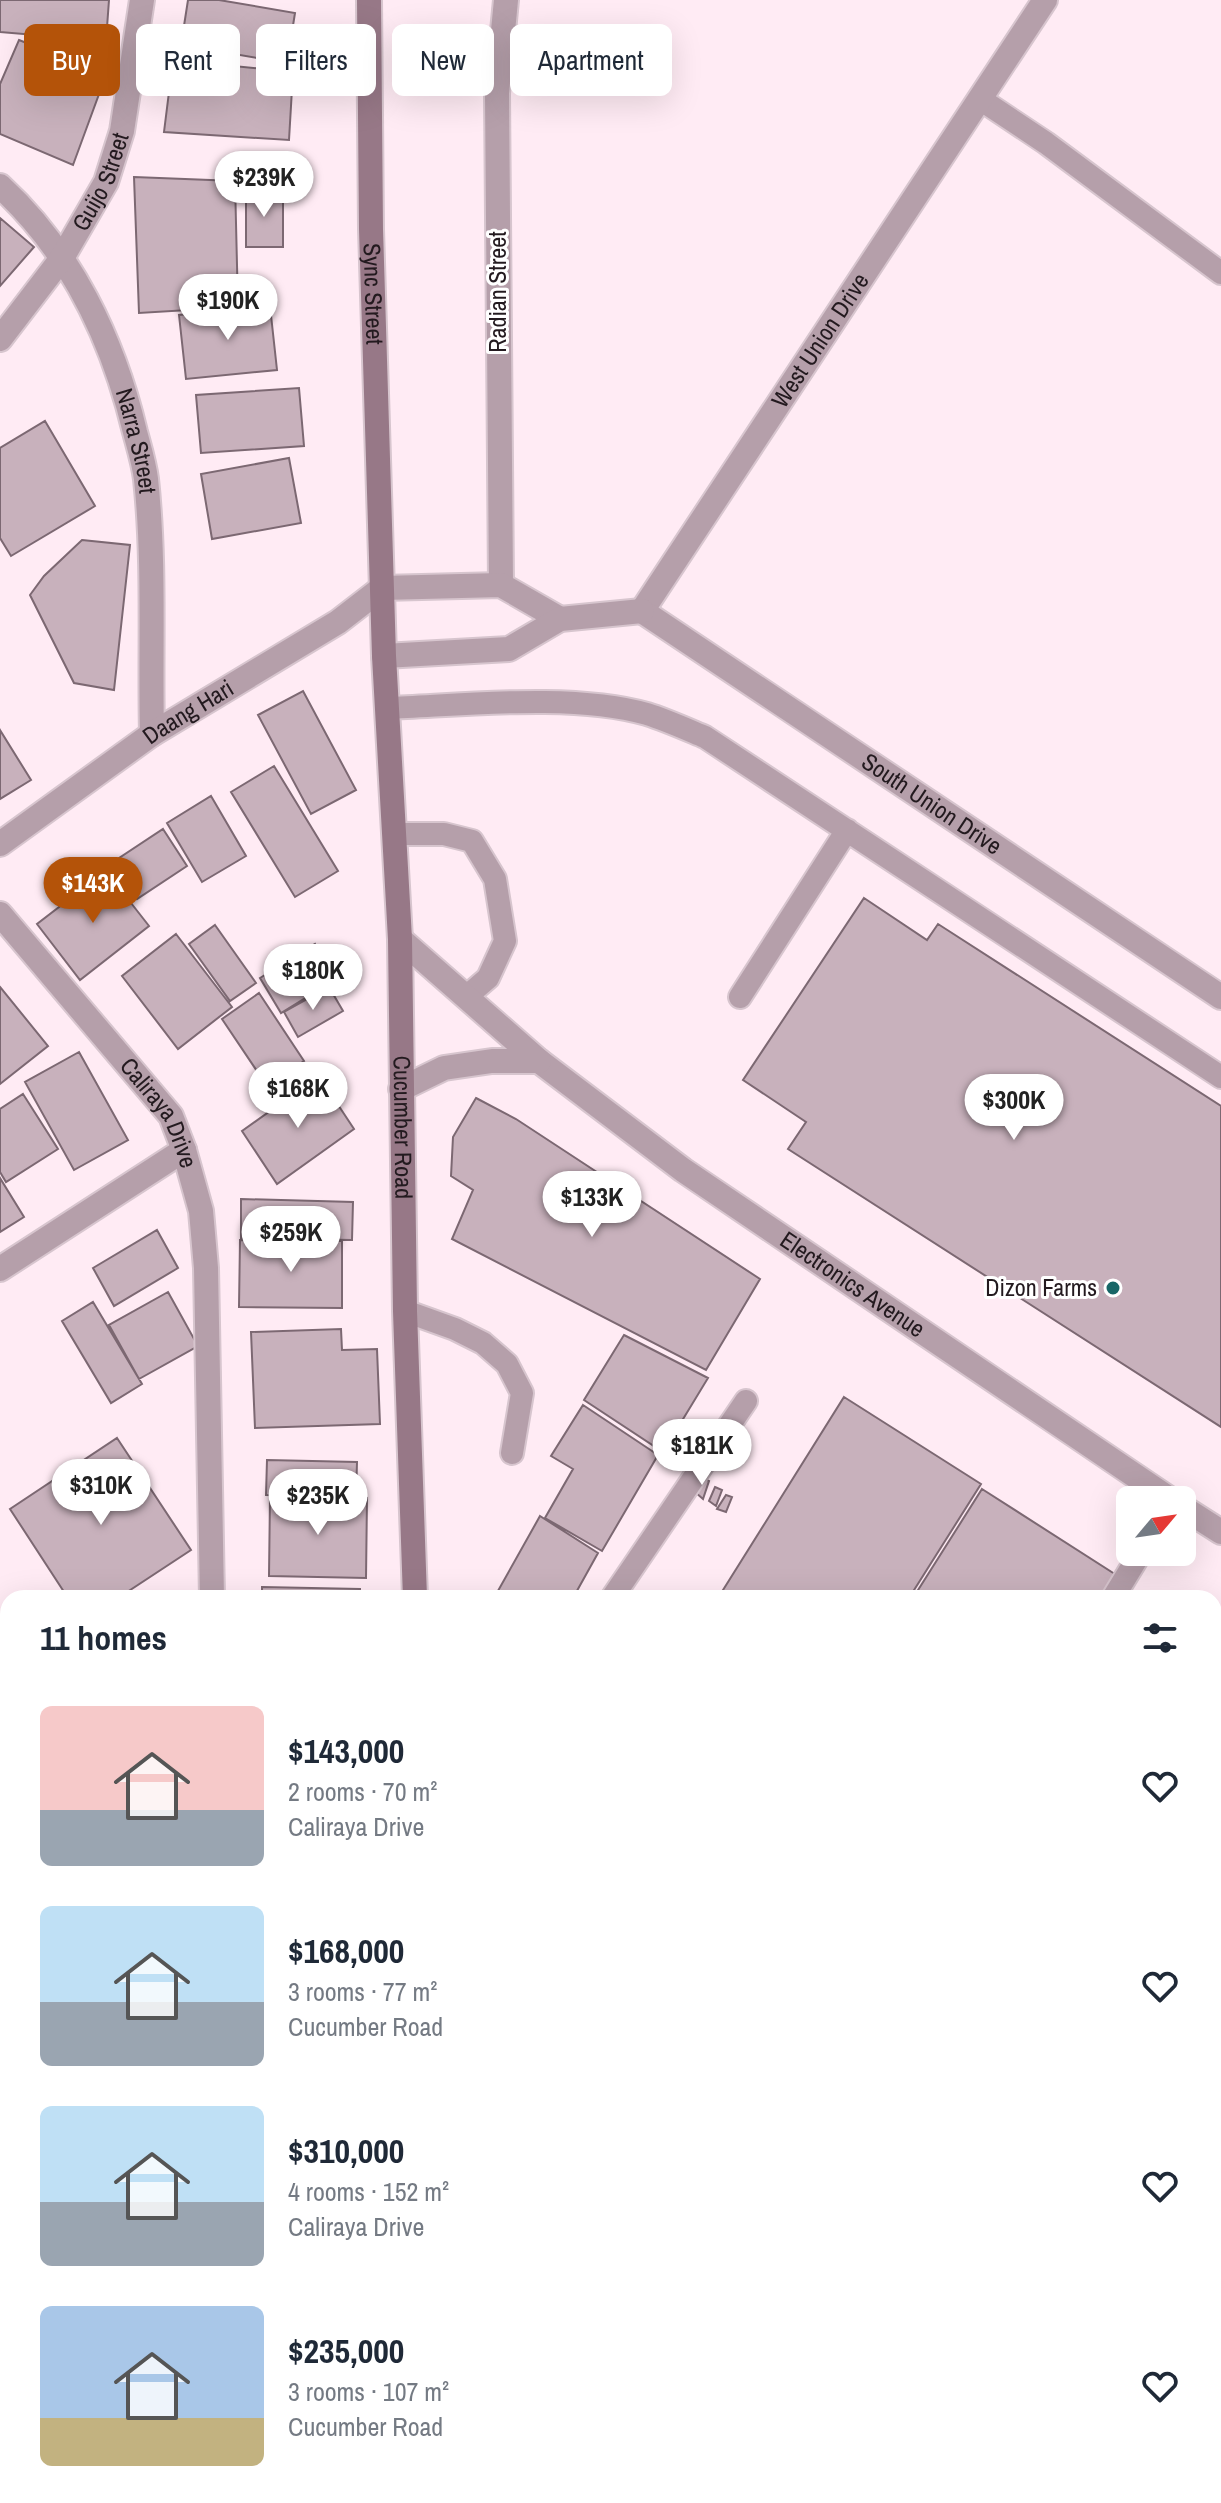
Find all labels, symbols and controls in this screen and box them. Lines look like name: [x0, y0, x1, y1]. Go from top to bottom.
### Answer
chip: Buy: [24, 24, 120, 96]
chip: Rent: [136, 24, 240, 96]
chip: Filters: [256, 24, 376, 96]
chip: New: [392, 24, 494, 96]
chip: Apartment: [510, 24, 672, 96]
street label: Guijo Street: [64, 128, 136, 237]
pin: $239K: [208, 151, 320, 219]
text: $239K: [233, 159, 295, 194]
street label: Radian Street: [481, 231, 513, 353]
street label: Sync Street: [356, 243, 392, 346]
street label: West Union Drive: [763, 266, 876, 414]
pin: $190K: [172, 274, 284, 342]
text: $190K: [197, 282, 259, 317]
street label: Narra Street: [109, 384, 164, 495]
street label: Daang Hari: [136, 672, 239, 751]
street label: South Union Drive: [856, 745, 1008, 861]
pin: $143K: [37, 857, 149, 925]
text: $143K: [62, 865, 124, 900]
pin: $180K: [257, 944, 369, 1012]
text: $180K: [282, 952, 344, 987]
street label: Caliraya Drive: [113, 1050, 205, 1171]
street label: Cucumber Road: [387, 1055, 420, 1199]
pin: $168K: [242, 1062, 354, 1130]
text: $168K: [267, 1070, 329, 1105]
pin: $300K: [958, 1074, 1070, 1142]
text: $300K: [983, 1082, 1045, 1117]
pin: $133K: [536, 1171, 648, 1239]
text: $133K: [561, 1179, 623, 1214]
pin: $259K: [235, 1206, 347, 1274]
text: $259K: [260, 1214, 322, 1249]
street label: Electronics Avenue: [774, 1223, 932, 1344]
place label: Dizon Farms: [985, 1271, 1097, 1303]
marker: Dizon Farms: [1104, 1279, 1122, 1297]
pin: $181K: [646, 1419, 758, 1487]
text: $181K: [671, 1427, 733, 1462]
pin: $310K: [45, 1459, 157, 1527]
text: $310K: [70, 1467, 132, 1502]
pin: $235K: [262, 1469, 374, 1537]
text: $235K: [287, 1477, 349, 1512]
north arrow: [1116, 1486, 1196, 1566]
map controls: [1116, 1486, 1196, 1566]
text: 11 homes: [40, 1615, 167, 1661]
icon: filters: [1138, 1616, 1182, 1660]
text: $143,000: [288, 1728, 404, 1774]
icon: home: [104, 1738, 200, 1834]
icon: heart: [1138, 1764, 1182, 1808]
text: 2 rooms · 70 m²: [288, 1774, 437, 1809]
text: Caliraya Drive: [288, 1809, 424, 1844]
text: $168,000: [288, 1928, 404, 1974]
icon: home: [104, 1938, 200, 2034]
icon: heart: [1138, 1964, 1182, 2008]
text: 3 rooms · 77 m²: [288, 1974, 437, 2009]
text: Cucumber Road: [288, 2009, 443, 2044]
text: $310,000: [288, 2128, 404, 2174]
icon: home: [104, 2138, 200, 2234]
icon: heart: [1138, 2164, 1182, 2208]
text: 4 rooms · 152 m²: [288, 2174, 449, 2209]
text: Caliraya Drive: [288, 2209, 424, 2244]
text: $235,000: [288, 2328, 404, 2374]
icon: home: [104, 2338, 200, 2434]
icon: heart: [1138, 2364, 1182, 2408]
text: 3 rooms · 107 m²: [288, 2374, 449, 2409]
text: Cucumber Road: [288, 2409, 443, 2444]

